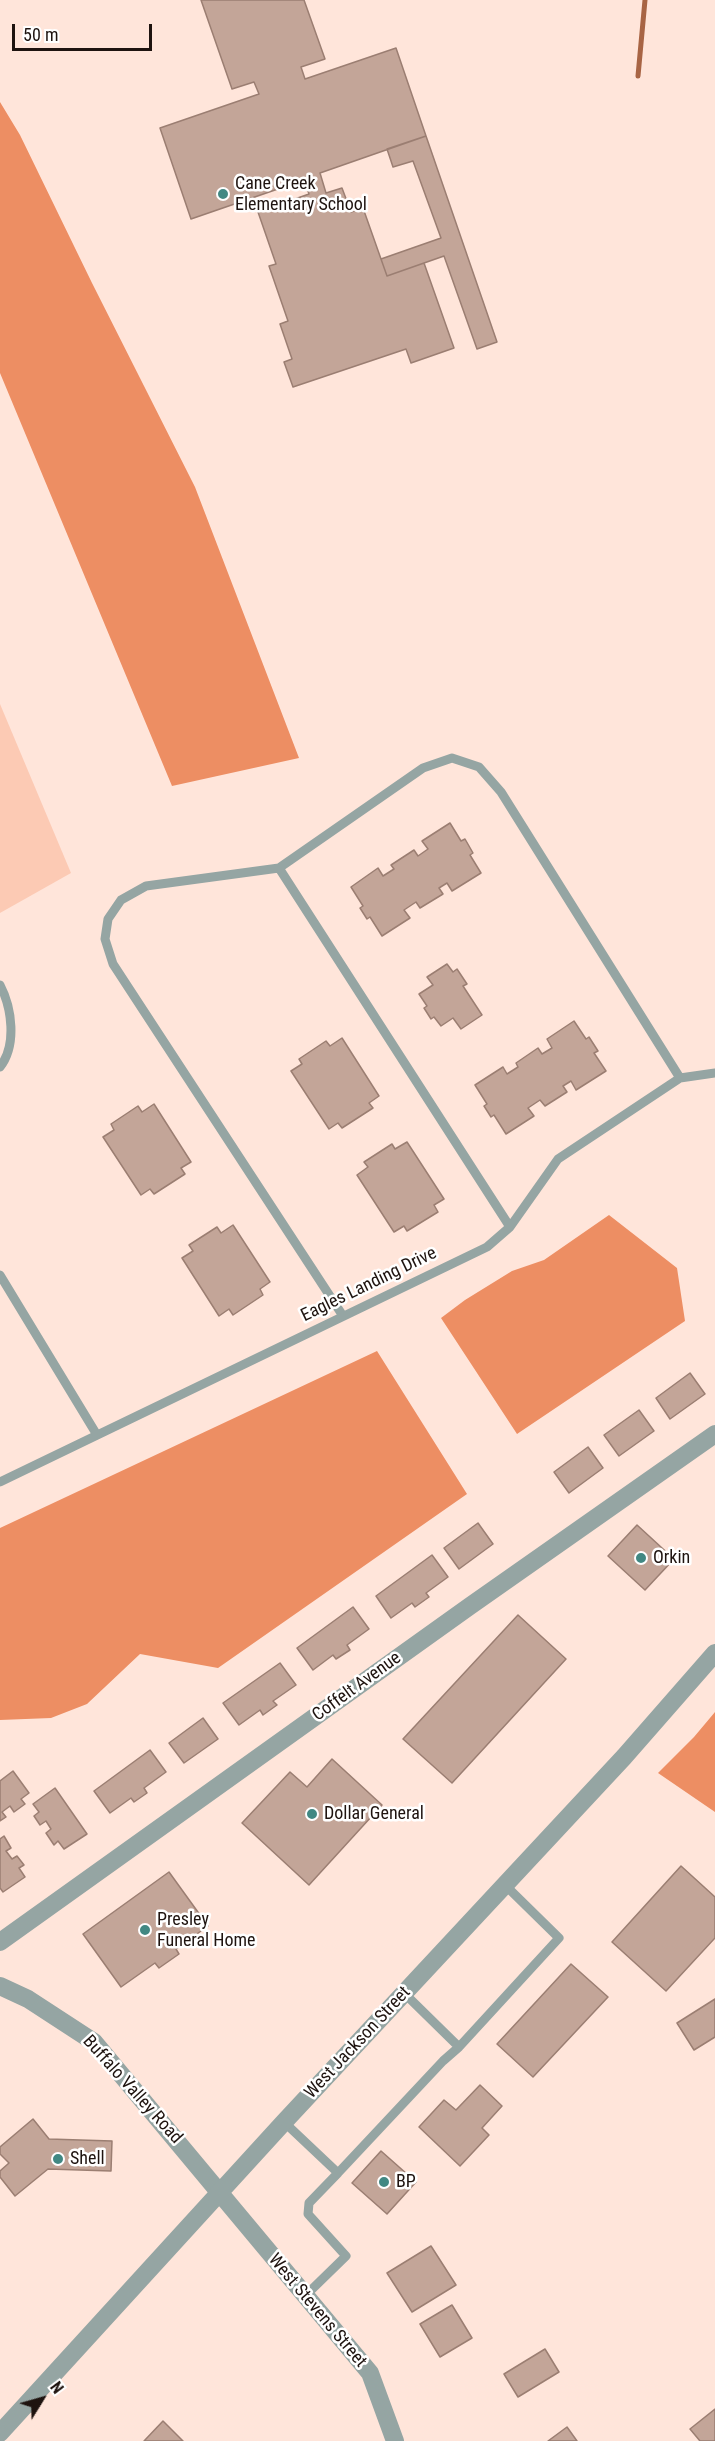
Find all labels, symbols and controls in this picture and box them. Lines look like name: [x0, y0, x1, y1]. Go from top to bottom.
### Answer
scale bar: [15, 12, 154, 50]
text: 50 m: [23, 24, 58, 45]
place label: Cane Creek Elementary School: [235, 173, 367, 216]
marker: Cane Creek Elementary School: [216, 187, 230, 201]
street label: Eagles Landing Drive: [298, 1243, 440, 1327]
place label: Orkin: [653, 1547, 690, 1569]
marker: Orkin: [634, 1551, 648, 1565]
street label: Coffelt Avenue: [308, 1648, 406, 1726]
place label: Dollar General: [324, 1803, 424, 1825]
marker: Dollar General: [305, 1807, 319, 1821]
place label: Presley Funeral Home: [157, 1909, 256, 1952]
marker: Presley Funeral Home: [138, 1923, 152, 1937]
street label: West Jackson Street: [300, 1982, 416, 2104]
street label: Buffalo Valley Road: [78, 2031, 186, 2149]
place label: Shell: [70, 2148, 105, 2170]
marker: Shell: [51, 2152, 65, 2166]
place label: BP: [396, 2171, 416, 2193]
marker: BP: [377, 2175, 391, 2189]
street label: West Stevens Street: [263, 2250, 371, 2372]
north arrow: [12, 2369, 72, 2429]
text: N: [46, 2378, 67, 2397]

